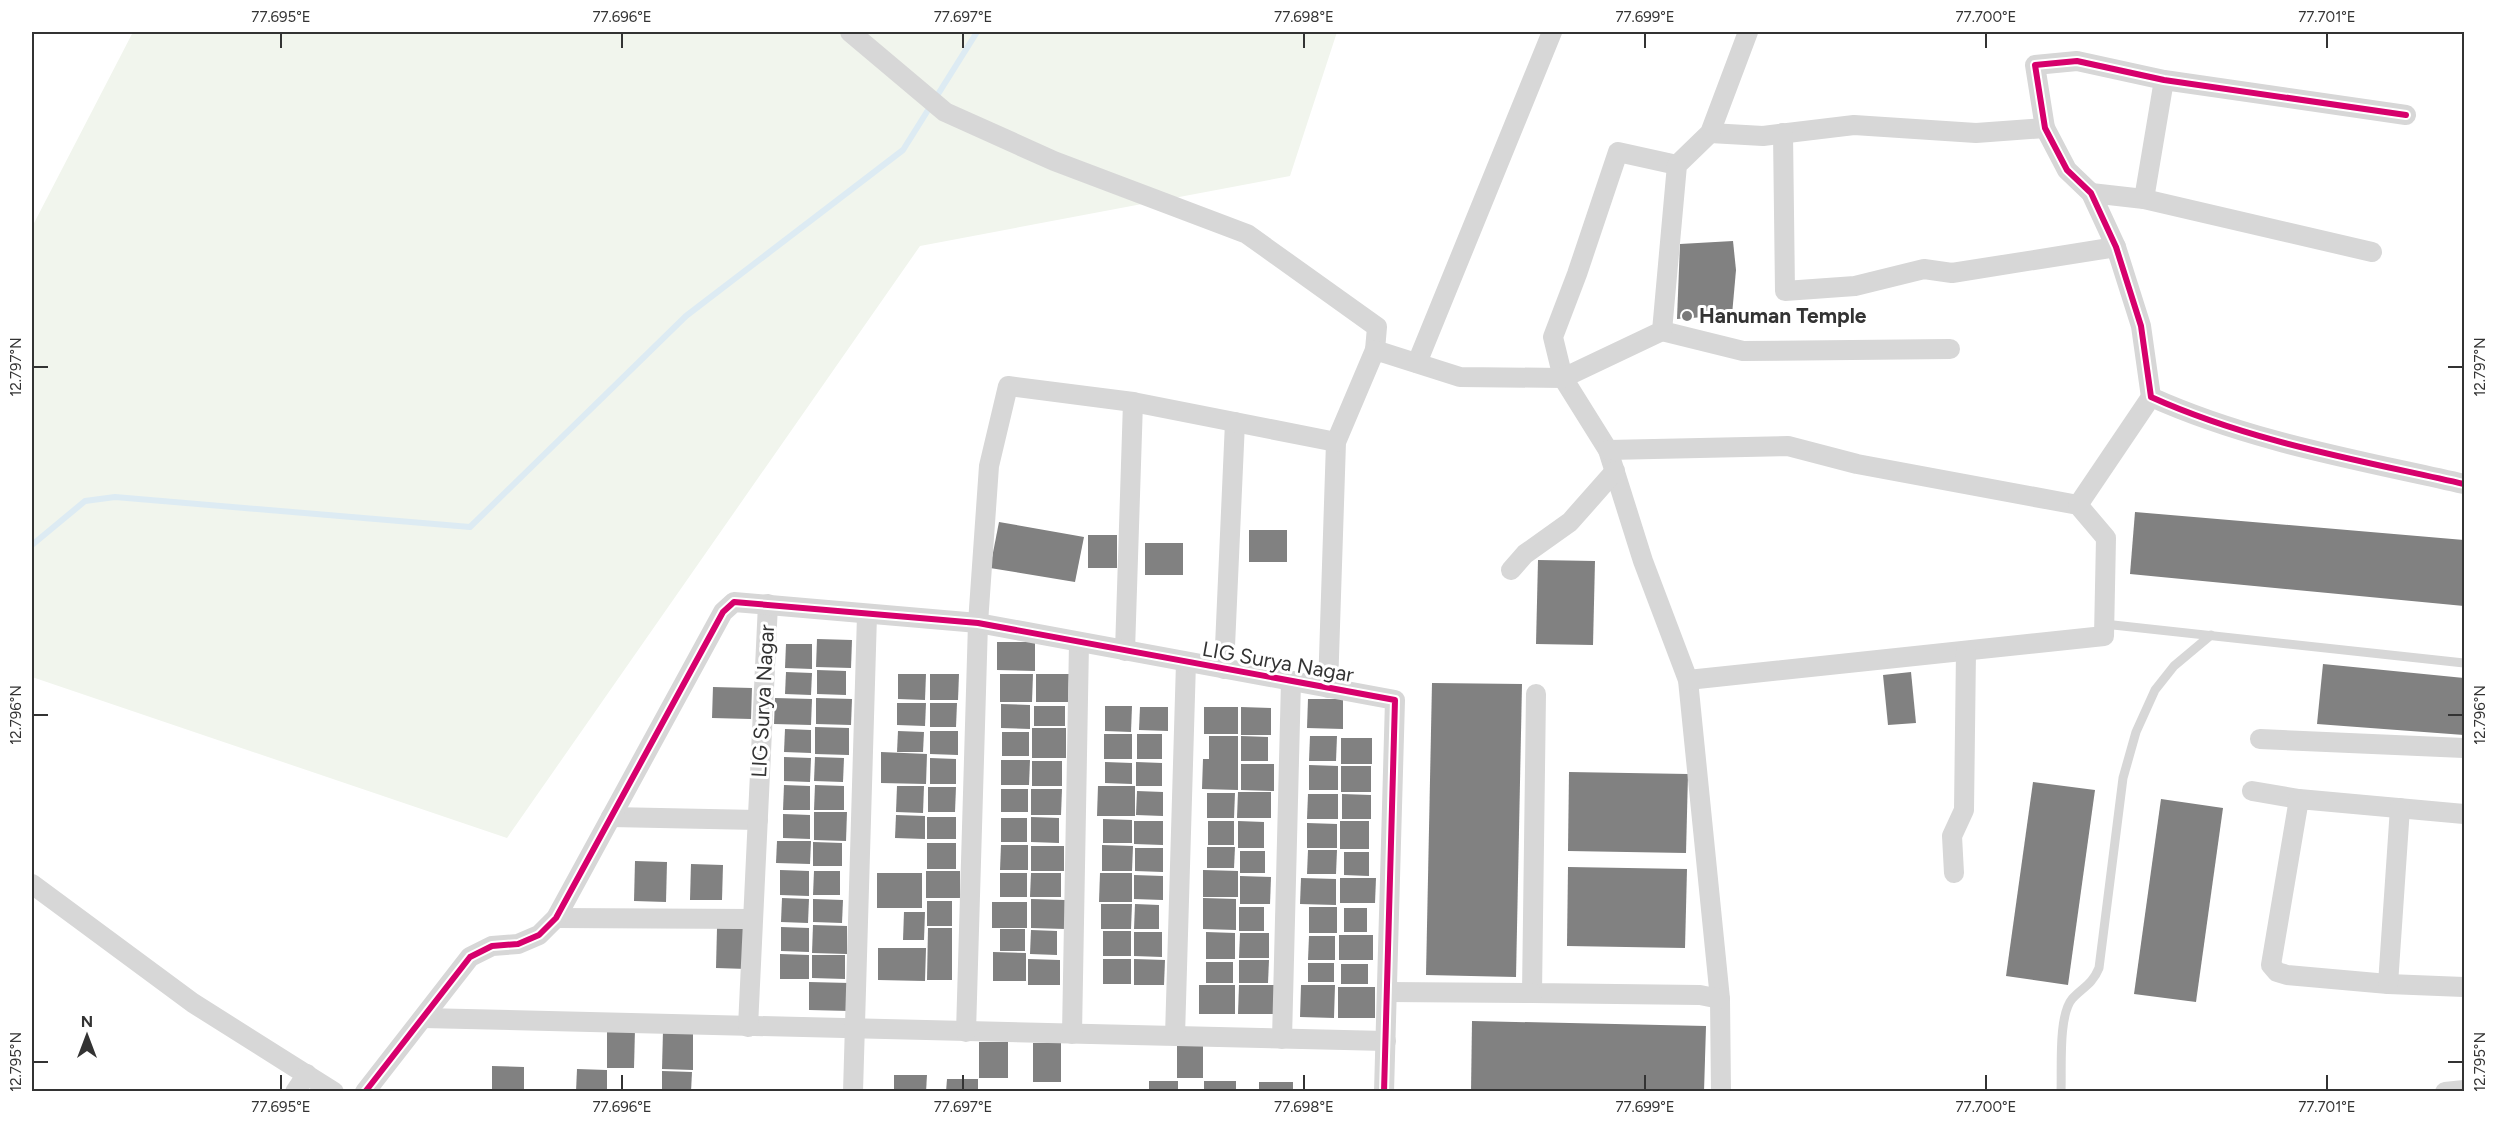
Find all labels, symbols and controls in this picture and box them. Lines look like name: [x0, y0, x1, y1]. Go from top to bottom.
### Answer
text: 77.695°E: [251, 8, 311, 26]
text: 77.696°E: [592, 8, 652, 26]
text: 77.697°E: [934, 8, 992, 26]
text: 77.698°E: [1274, 8, 1334, 26]
text: 77.699°E: [1615, 8, 1675, 26]
text: 77.700°E: [1956, 8, 2016, 26]
text: 77.701°E: [2298, 8, 2356, 26]
place label: Hanuman Temple: [1699, 303, 1867, 328]
marker: Hanuman Temple: [1680, 309, 1694, 323]
text: 12.797°N: [7, 337, 25, 397]
text: 12.797°N: [2471, 337, 2489, 397]
street label: LIG Surya Nagar: [746, 624, 779, 778]
street label: LIG Surya Nagar: [1200, 636, 1356, 687]
text: 12.796°N: [7, 685, 25, 745]
text: 12.796°N: [2471, 685, 2489, 745]
north arrow: [57, 1006, 117, 1066]
text: N: [81, 1012, 93, 1031]
text: 12.795°N: [7, 1032, 25, 1092]
text: 12.795°N: [2471, 1032, 2489, 1092]
text: 77.695°E: [251, 1098, 311, 1116]
text: 77.696°E: [592, 1098, 652, 1116]
text: 77.697°E: [934, 1098, 992, 1116]
text: 77.698°E: [1274, 1098, 1334, 1116]
text: 77.699°E: [1615, 1098, 1675, 1116]
text: 77.700°E: [1956, 1098, 2016, 1116]
text: 77.701°E: [2298, 1098, 2356, 1116]

